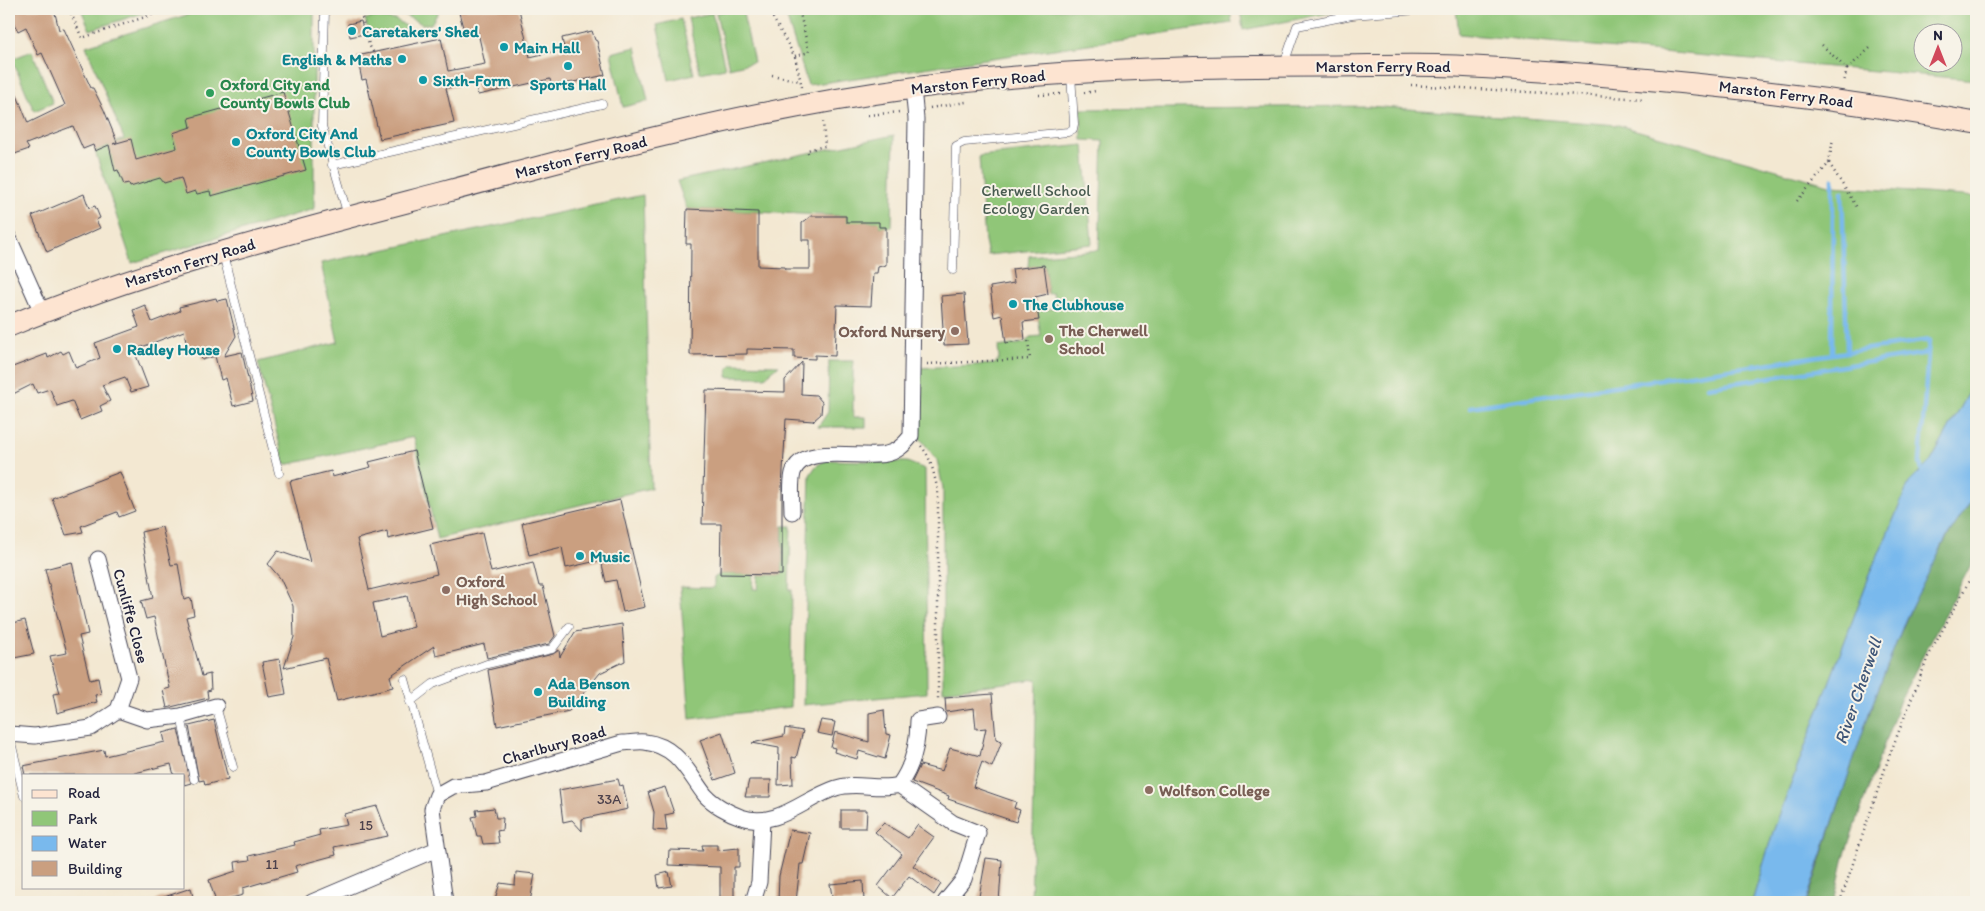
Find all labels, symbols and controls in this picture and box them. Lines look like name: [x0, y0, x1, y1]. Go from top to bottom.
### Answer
place label: Caretakers' Shed: [362, 22, 479, 41]
north arrow: [1912, 22, 1962, 72]
marker: Caretakers' Shed: [346, 25, 358, 37]
text: N: [1933, 27, 1943, 44]
place label: Main Hall: [514, 38, 581, 57]
marker: Main Hall: [498, 41, 510, 53]
place label: English & Maths: [282, 50, 392, 70]
marker: English & Maths: [396, 53, 408, 65]
street label: Marston Ferry Road: [1315, 57, 1451, 76]
marker: Sports Hall: [562, 60, 574, 72]
street label: Marston Ferry Road: [910, 65, 1047, 99]
place label: Sixth-Form: [433, 71, 511, 90]
marker: Sixth-Form: [417, 74, 429, 86]
place label: Oxford City and County Bowls Club: [220, 75, 350, 113]
place label: Sports Hall: [530, 75, 607, 95]
street label: Marston Ferry Road: [1718, 76, 1855, 112]
marker: Oxford City and County Bowls Club: [204, 87, 216, 99]
place label: Oxford City And County Bowls Club: [246, 124, 376, 162]
street label: Marston Ferry Road: [513, 131, 649, 183]
marker: Oxford City And County Bowls Club: [230, 136, 242, 148]
park label: Cherwell School Ecology Garden: [981, 181, 1091, 218]
street label: Marston Ferry Road: [123, 234, 258, 292]
place label: The Clubhouse: [1022, 295, 1124, 314]
marker: The Clubhouse: [1007, 298, 1019, 310]
place label: The Cherwell School: [1058, 321, 1148, 358]
place label: Oxford Nursery: [838, 322, 945, 342]
marker: Oxford Nursery: [949, 325, 961, 337]
marker: The Cherwell School: [1043, 333, 1055, 345]
place label: Radley House: [127, 340, 220, 360]
marker: Radley House: [111, 343, 123, 355]
place label: Music: [590, 547, 631, 566]
marker: Music: [574, 550, 586, 562]
street label: Cunliffe Close: [109, 567, 153, 665]
place label: Oxford High School: [456, 572, 538, 610]
marker: Oxford High School: [440, 584, 452, 596]
water label: River Cherwell: [1829, 633, 1887, 747]
place label: Ada Benson Building: [547, 674, 631, 712]
marker: Ada Benson Building: [532, 686, 544, 698]
street label: Charlbury Road: [500, 721, 608, 769]
legend: [22, 774, 185, 888]
place label: Wolfson College: [1159, 781, 1270, 801]
text: Road: [68, 784, 101, 802]
marker: Wolfson College: [1143, 784, 1155, 796]
house number: 33A: [597, 791, 621, 808]
text: Park: [68, 810, 98, 828]
house number: 15: [359, 817, 373, 834]
text: Water: [68, 834, 107, 852]
house number: 11: [266, 856, 279, 873]
text: Building: [68, 860, 122, 878]

